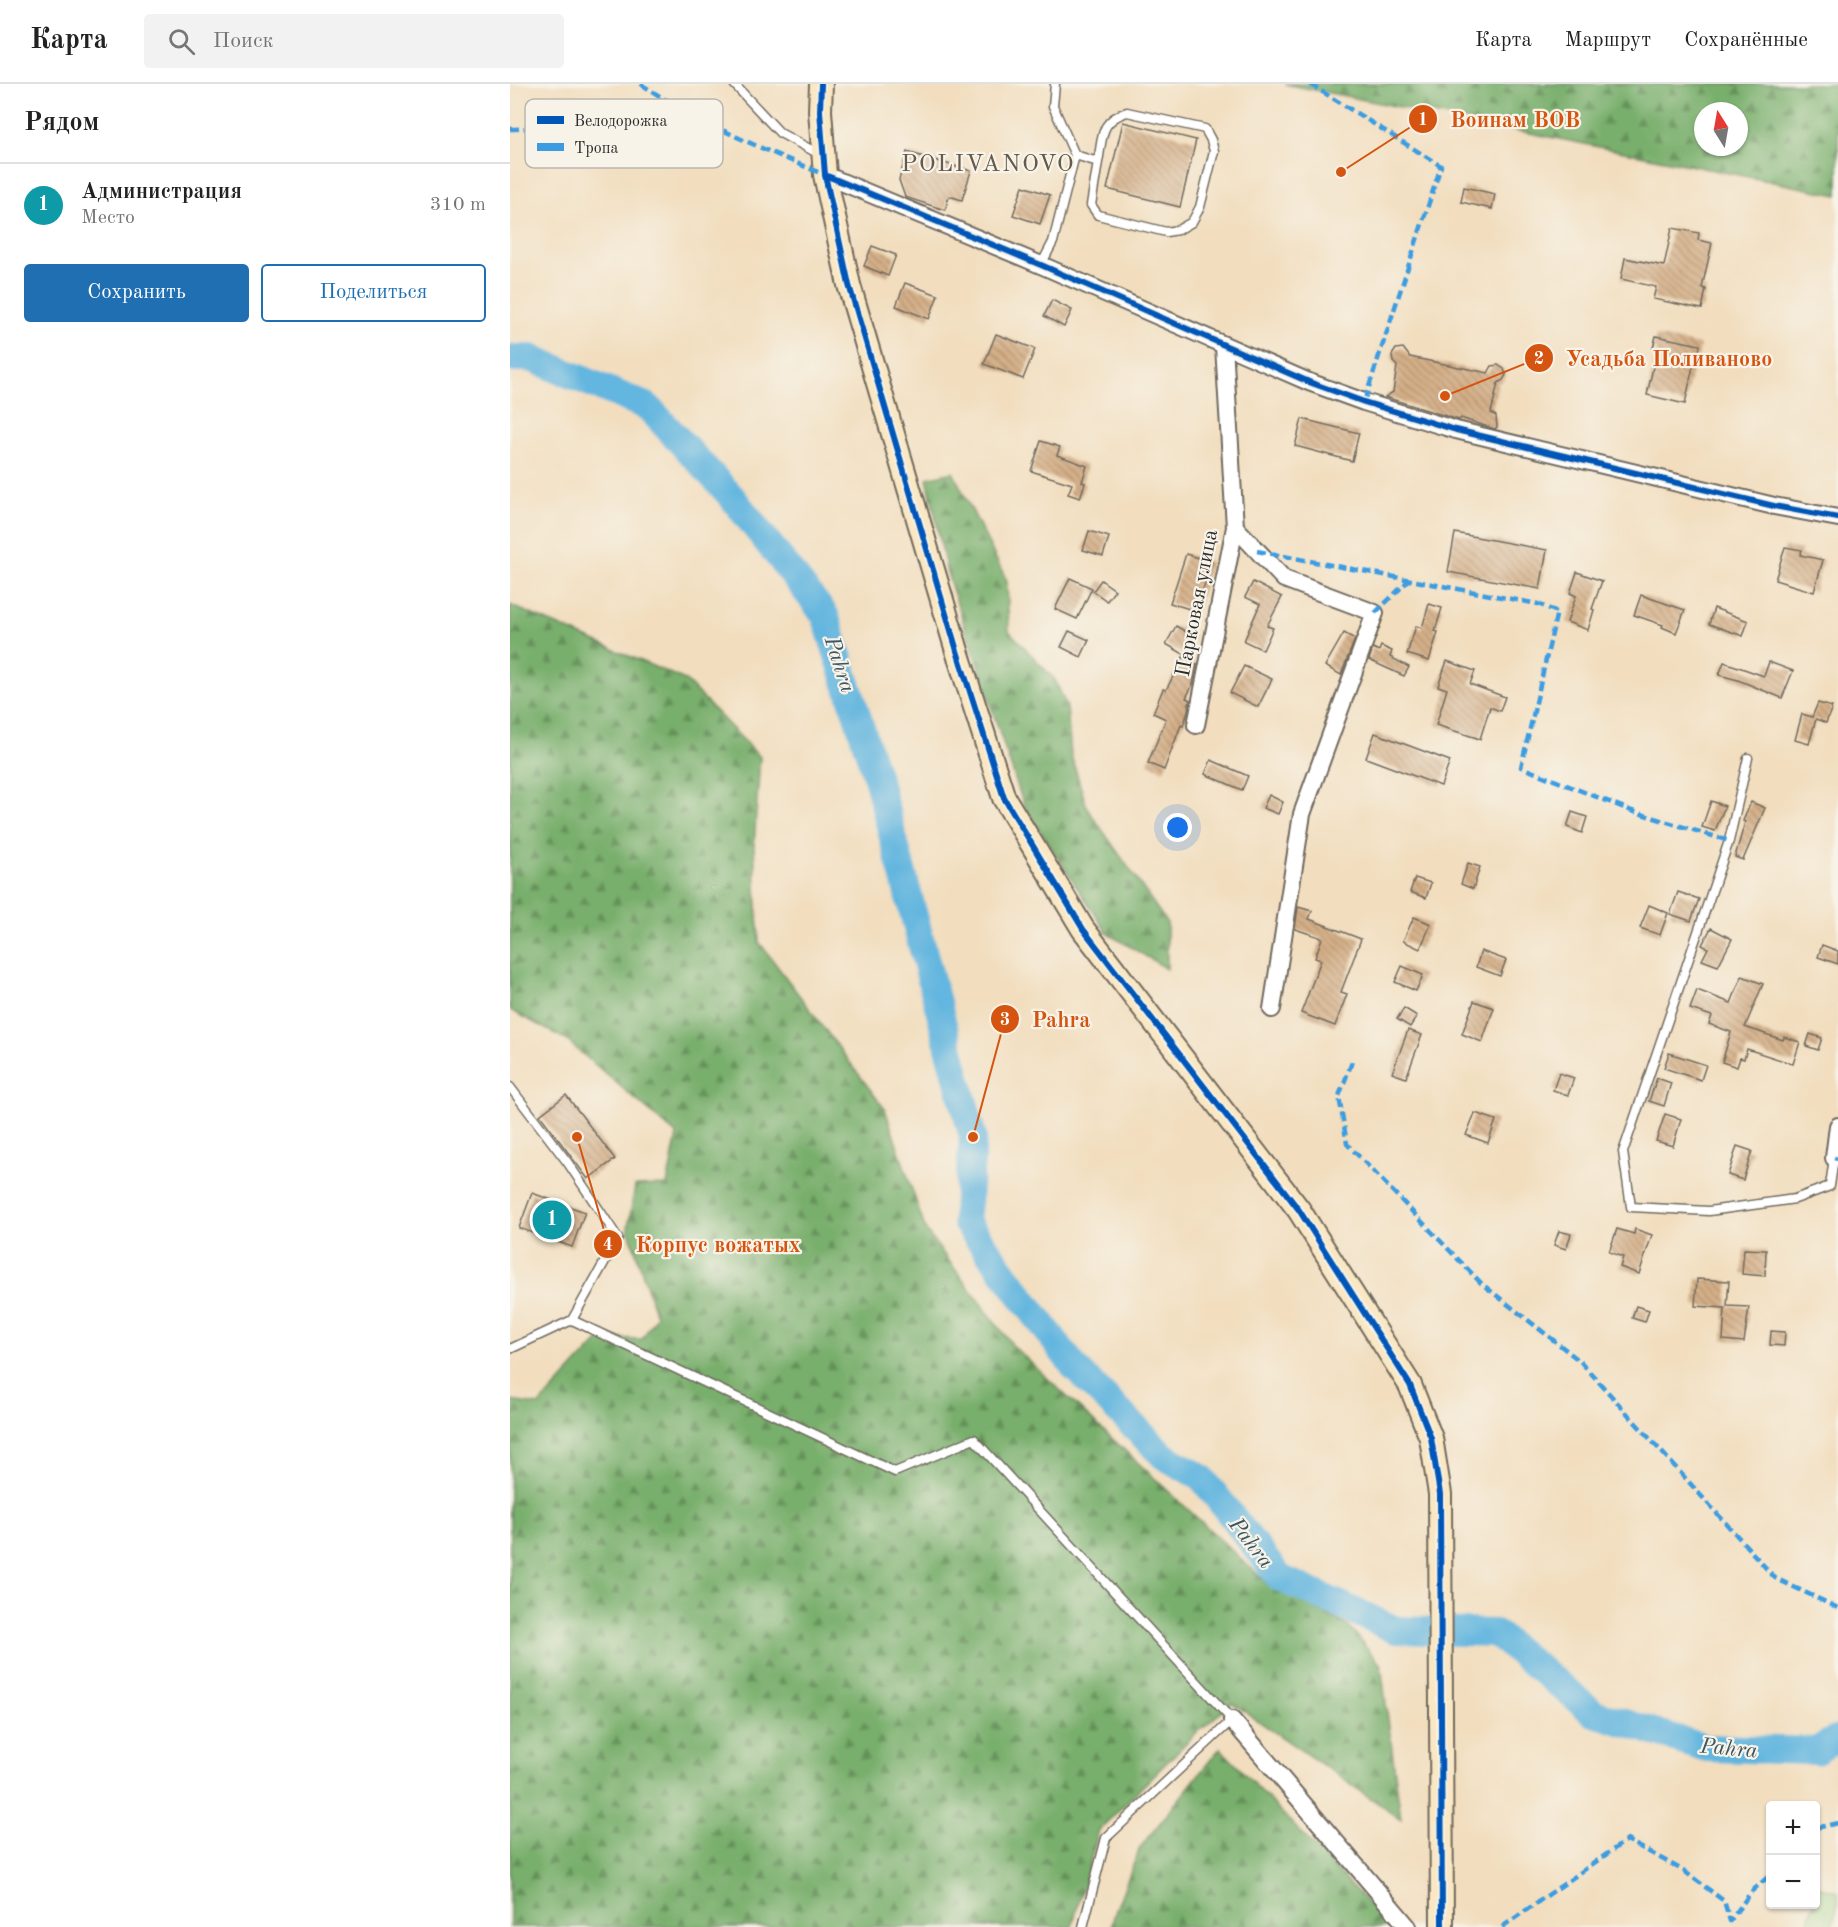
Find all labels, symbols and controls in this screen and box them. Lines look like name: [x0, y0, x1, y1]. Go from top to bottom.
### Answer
search box: [144, 14, 564, 68]
icon: search: [165, 25, 198, 58]
text: Карта: [30, 27, 108, 55]
text: Поиск: [213, 30, 274, 52]
text: Карта: [1475, 30, 1532, 51]
text: Маршрут: [1565, 30, 1651, 51]
text: Сохранённые: [1684, 30, 1808, 51]
legend: [525, 99, 723, 168]
callout: Воинам ВОВ: [1408, 99, 1592, 139]
north arrow: [1694, 102, 1748, 156]
text: Рядом: [24, 110, 99, 136]
text: Воинам ВОВ: [1450, 110, 1580, 132]
text: 1: [1418, 111, 1428, 129]
text: Велодорожка: [574, 114, 667, 130]
text: Тропа: [574, 141, 618, 157]
district label: POLIVANOVO: [901, 153, 1075, 177]
text: Администрация: [81, 181, 242, 203]
text: 1: [38, 195, 49, 215]
text: 310 m: [430, 195, 486, 215]
text: Место: [81, 208, 135, 228]
button: Сохранить: [24, 264, 249, 322]
button: Поделиться: [261, 264, 486, 322]
callout: Усадьба Поливаново: [1524, 338, 1784, 378]
text: Усадьба Поливаново: [1566, 349, 1772, 371]
text: 2: [1534, 350, 1544, 368]
street label: Парковая улица: [1173, 528, 1222, 679]
water label: Pahra: [819, 633, 859, 696]
your location: [1163, 813, 1192, 842]
callout: Pahra: [990, 999, 1103, 1039]
text: Pahra: [1032, 1010, 1090, 1032]
text: 3: [1000, 1011, 1010, 1029]
pin: 1: [532, 1198, 572, 1242]
callout: Корпус вожатых: [593, 1224, 812, 1264]
text: Корпус вожатых: [635, 1235, 801, 1257]
text: 4: [603, 1236, 613, 1254]
water label: Pahra: [1223, 1513, 1277, 1573]
water label: Pahra: [1698, 1735, 1759, 1762]
map controls: [1766, 1801, 1820, 1909]
button: +: [1766, 1801, 1820, 1855]
button: −: [1766, 1855, 1820, 1909]

